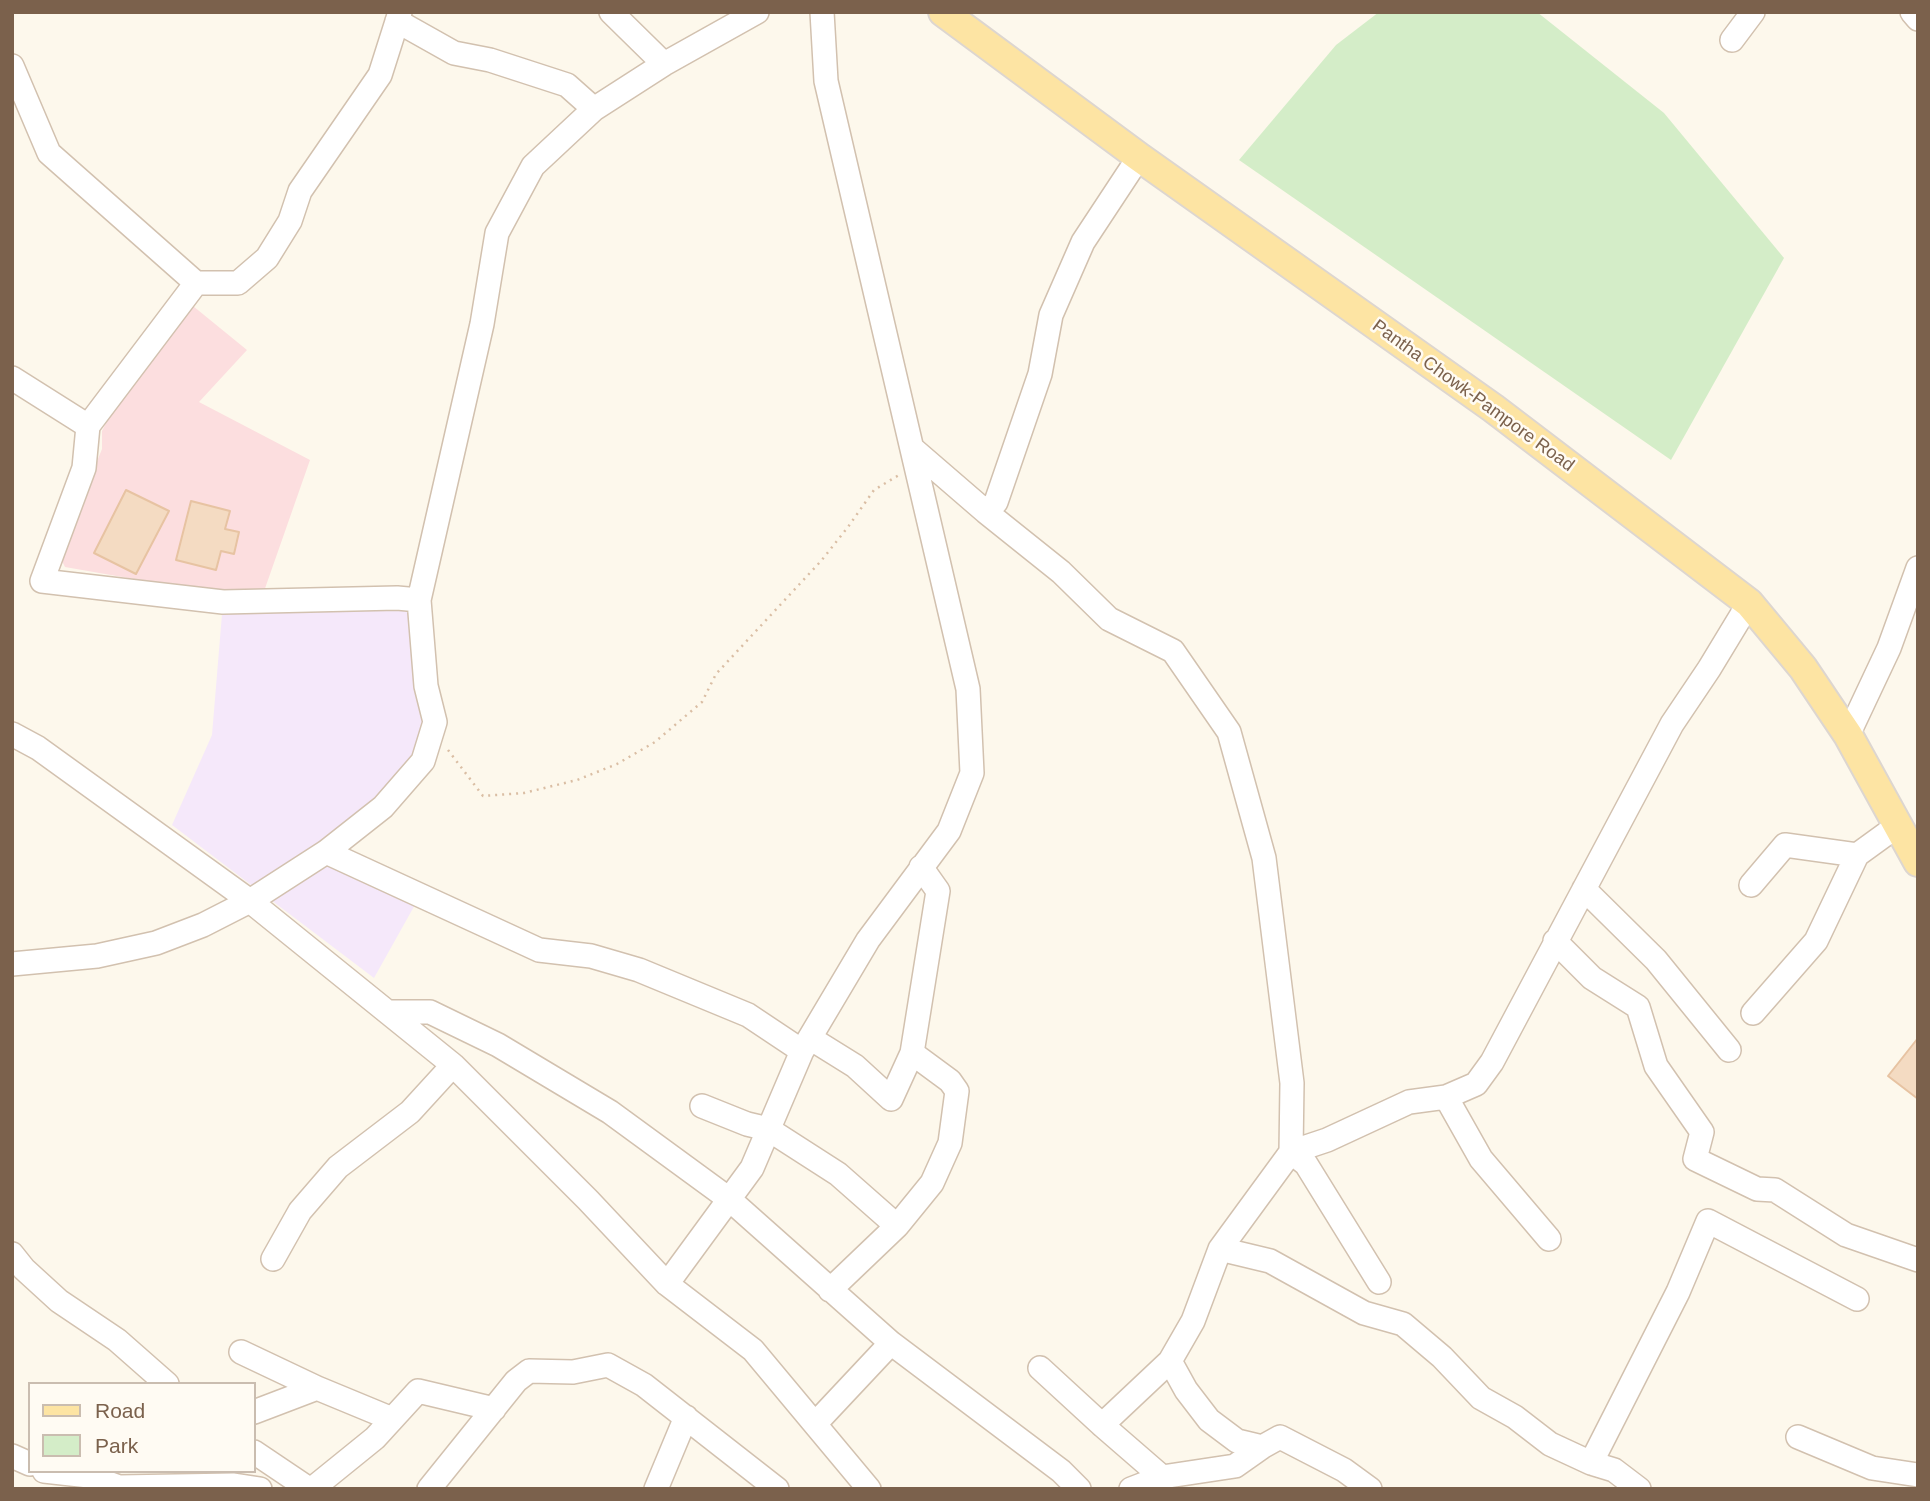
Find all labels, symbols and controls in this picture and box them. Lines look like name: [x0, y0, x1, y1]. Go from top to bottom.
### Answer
street label: Pantha Chowk-Pampore Road: [1368, 316, 1578, 476]
legend: [28, 1382, 256, 1473]
text: Road: [95, 1399, 145, 1422]
text: Park: [95, 1434, 138, 1457]

